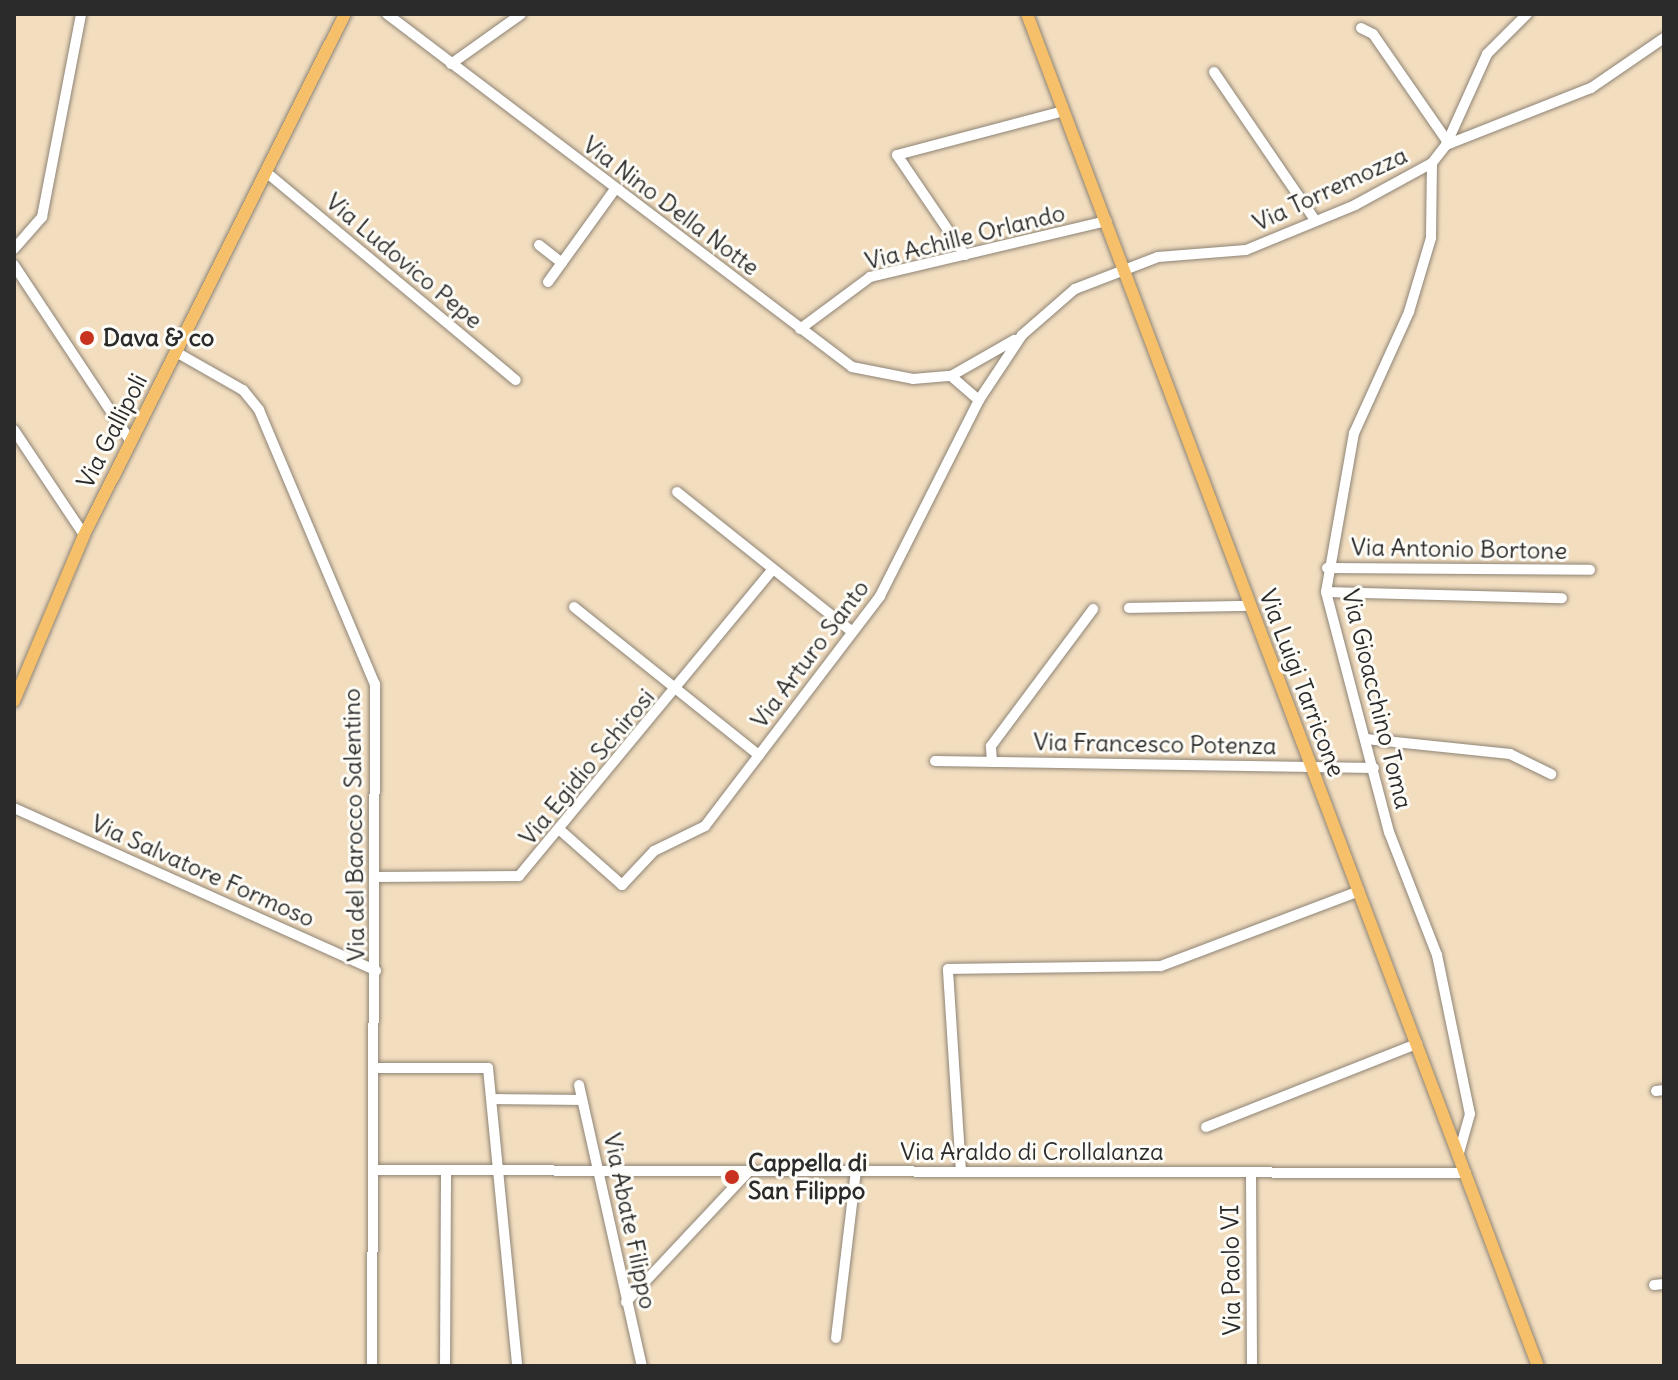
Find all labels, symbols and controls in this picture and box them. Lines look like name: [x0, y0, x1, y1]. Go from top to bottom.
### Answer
street label: Via Nino Della Notte: [577, 130, 765, 282]
street label: Via Torremozza: [1248, 141, 1412, 237]
street label: Via Ludovico Pepe: [320, 187, 488, 335]
street label: Via Achille Orlando: [862, 198, 1068, 276]
place label: Dava & co: [103, 324, 214, 352]
marker: Dava & co: [78, 329, 96, 347]
street label: Via Gallipoli: [71, 369, 153, 493]
street label: Via Antonio Bortone: [1351, 533, 1567, 565]
street label: Via Arturo Santo: [745, 574, 875, 734]
street label: Via Luigi Tarricone: [1253, 585, 1351, 781]
street label: Via Gioacchino Toma: [1336, 586, 1418, 812]
street label: Via Egidio Schirosi: [513, 683, 661, 851]
street label: Via del Barocco Salentino: [337, 688, 371, 962]
street label: Via Francesco Potenza: [1033, 727, 1277, 761]
street label: Via Salvatore Formoso: [87, 809, 319, 933]
street label: Via Abate Filippo: [597, 1130, 663, 1312]
street label: Via Araldo di Crollalanza: [900, 1138, 1164, 1166]
place label: Cappella di San Filippo: [748, 1149, 867, 1205]
marker: Cappella di San Filippo: [723, 1168, 741, 1186]
street label: Via Paolo VI: [1215, 1204, 1247, 1336]

